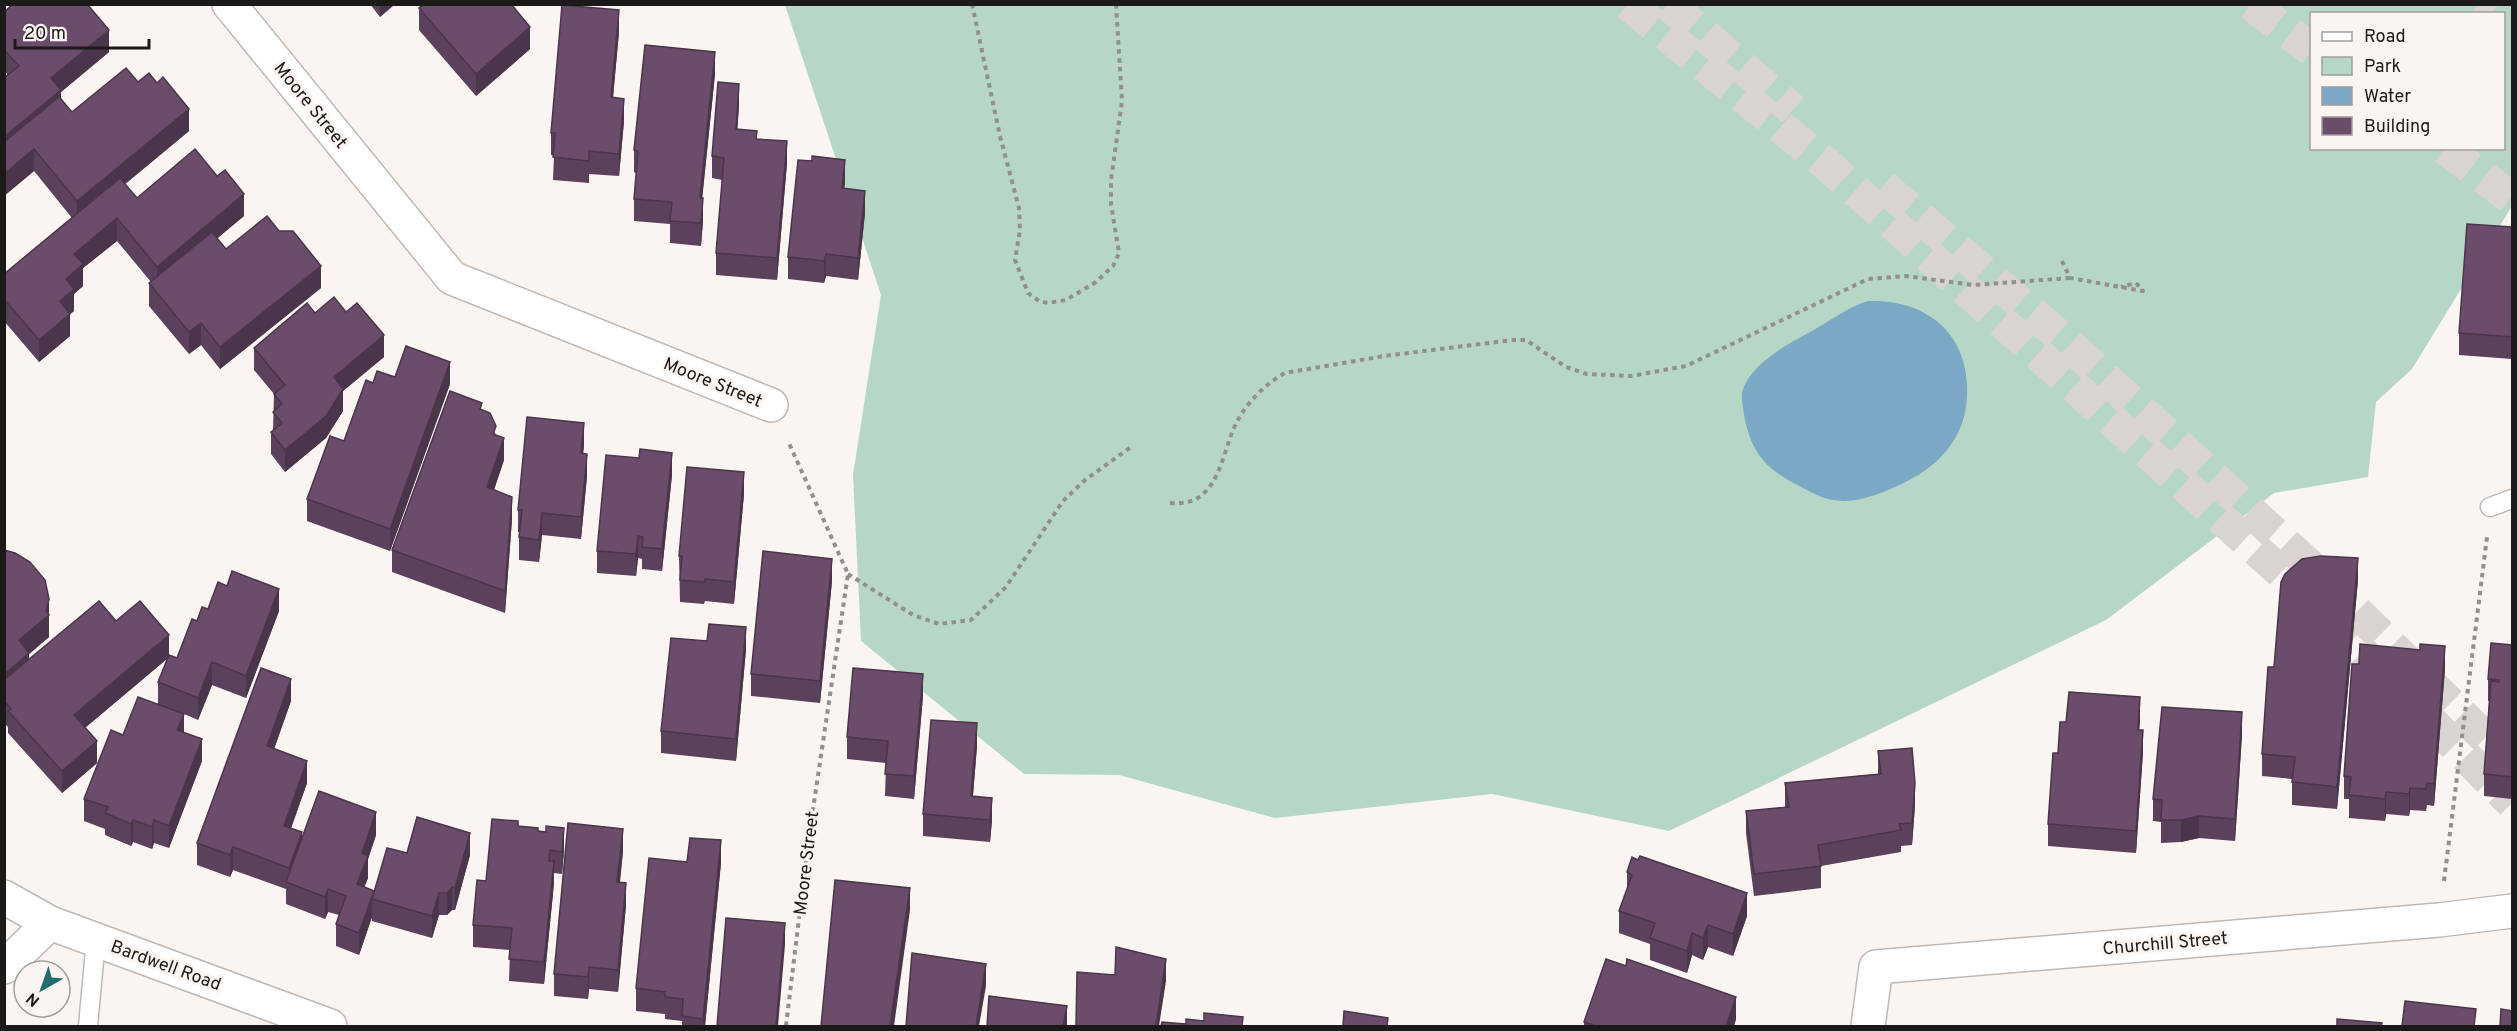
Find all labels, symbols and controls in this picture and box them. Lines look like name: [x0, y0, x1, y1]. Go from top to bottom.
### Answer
scale bar: [15, 12, 148, 50]
legend: [2310, 12, 2505, 150]
text: 20 m: [24, 23, 66, 46]
text: Road: [2364, 26, 2406, 49]
text: Park: [2364, 56, 2401, 79]
street label: Moore Street: [268, 58, 352, 154]
text: Water: [2364, 86, 2411, 109]
text: Building: [2364, 116, 2430, 139]
street label: Moore Street: [660, 353, 765, 414]
street label: Moore Street: [790, 810, 825, 917]
street label: Churchill Street: [2102, 928, 2229, 961]
street label: Bardwell Road: [107, 936, 224, 997]
north arrow: [12, 959, 72, 1019]
text: N: [23, 988, 44, 1010]

